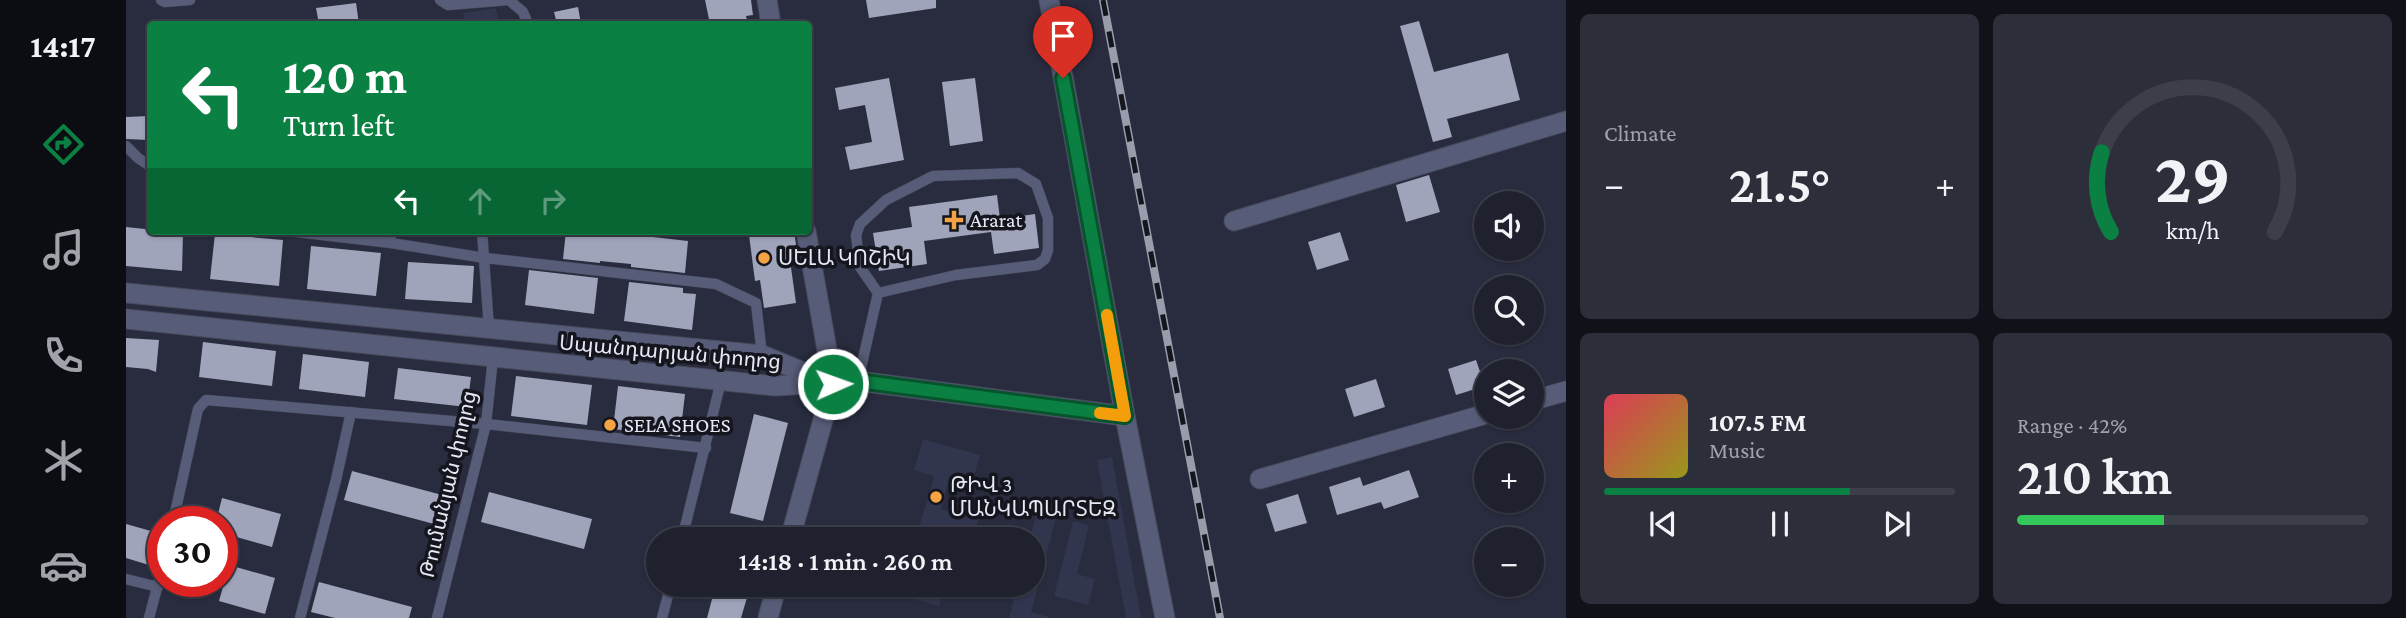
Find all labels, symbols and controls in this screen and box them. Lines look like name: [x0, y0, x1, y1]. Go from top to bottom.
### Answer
pin: [1033, 6, 1093, 78]
icon: arrive: [1044, 17, 1082, 55]
text: 14:17: [30, 28, 96, 64]
icon: left: [168, 49, 259, 140]
text: 120 m: [283, 49, 407, 104]
text: Turn left: [283, 107, 394, 143]
icon: directions: [39, 120, 88, 169]
text: Climate: [1604, 120, 1676, 146]
text: 29: [2154, 138, 2231, 219]
text: 21.5°: [1729, 155, 1830, 213]
text: −: [1604, 163, 1624, 205]
text: +: [1935, 163, 1955, 205]
icon: left: [388, 182, 426, 220]
icon: ahead: [461, 182, 499, 220]
icon: right: [534, 182, 572, 220]
map controls: [1474, 191, 1544, 597]
button: sound: [1474, 191, 1544, 261]
place label: Ararat: [970, 208, 1023, 232]
marker: Ararat: [944, 210, 964, 230]
text: km/h: [2166, 217, 2219, 244]
icon: music: [39, 225, 88, 274]
place label: ՍԵԼԱ ԿՈՇԻԿ: [778, 246, 911, 270]
marker: ՍԵԼԱ ԿՈՇԻԿ: [756, 250, 772, 266]
button: search: [1474, 275, 1544, 345]
street label: Սպանդարյան փողոց: [558, 330, 782, 374]
icon: phone: [39, 331, 88, 380]
position arrow: [796, 347, 870, 421]
button: layers: [1474, 359, 1544, 429]
street label: Թումանյան փողոց: [415, 388, 481, 580]
text: 107.5 FM: [1709, 408, 1806, 437]
text: Range · 42%: [2017, 412, 2127, 438]
place label: SELA SHOES: [624, 413, 731, 437]
marker: SELA SHOES: [602, 417, 618, 433]
icon: climate: [39, 436, 88, 485]
text: Music: [1709, 437, 1765, 463]
button: +: [1474, 443, 1544, 513]
text: 210 km: [2017, 447, 2172, 505]
place label: ԹԻՎ 3 ՄԱՆԿԱՊԱՐՏԵԶ: [950, 473, 1116, 521]
marker: ԹԻՎ 3 ՄԱՆԿԱՊԱՐՏԵԶ: [928, 489, 944, 505]
icon: previous: [1644, 505, 1682, 543]
icon: pause: [1761, 505, 1799, 543]
icon: next: [1878, 505, 1916, 543]
speed limit sign: 30: [147, 506, 238, 597]
button: −: [1474, 527, 1544, 597]
icon: car: [39, 541, 88, 590]
text: 14:18 · 1 min · 260 m: [738, 547, 953, 576]

